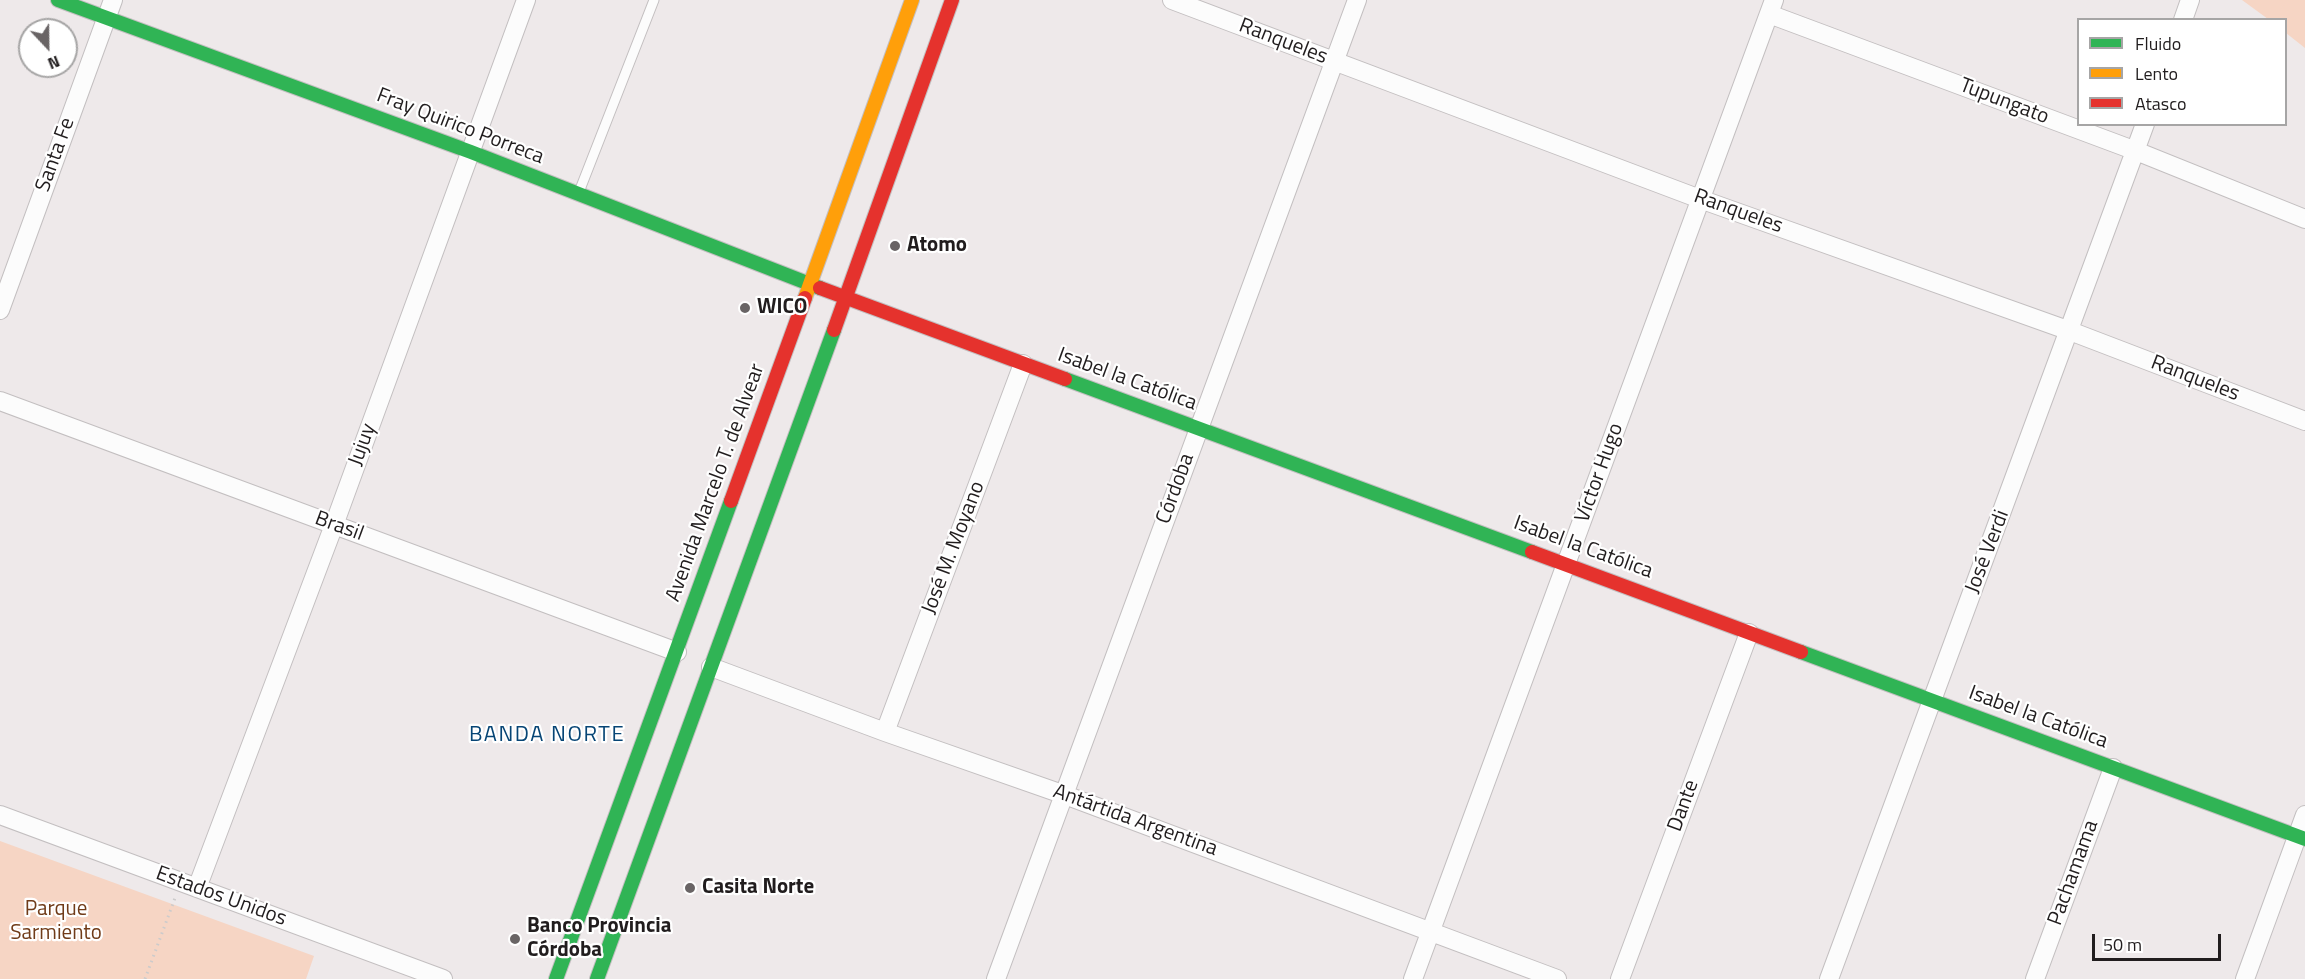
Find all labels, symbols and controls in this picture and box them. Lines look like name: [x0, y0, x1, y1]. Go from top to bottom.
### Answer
street label: Ranqueles: [1235, 14, 1331, 70]
north arrow: [18, 18, 78, 78]
legend: [2077, 18, 2287, 126]
text: Fluido: [2135, 30, 2181, 57]
text: N: [44, 50, 64, 76]
text: Lento: [2135, 60, 2178, 87]
street label: Tupungato: [1956, 73, 2052, 131]
street label: Fray Quirico Porreca: [373, 83, 547, 171]
text: Atasco: [2135, 90, 2186, 117]
street label: Santa Fe: [31, 115, 81, 195]
street label: Ranqueles: [1690, 184, 1786, 240]
place label: Atomo: [907, 233, 967, 259]
marker: Atomo: [888, 239, 902, 253]
place label: WICO: [757, 295, 808, 321]
marker: WICO: [738, 301, 752, 315]
street label: Isabel la Católica: [1054, 343, 1200, 417]
street label: Ranqueles: [2147, 351, 2243, 407]
street label: Avenida Marcelo T. de Alvear: [661, 361, 771, 605]
street label: Jujuy: [344, 420, 382, 470]
street label: Víctor Hugo: [1570, 420, 1630, 526]
street label: Córdoba: [1152, 450, 1200, 528]
street label: José M. Moyano: [917, 478, 991, 618]
street label: Brasil: [311, 507, 367, 547]
street label: José Verdi: [1961, 507, 2015, 597]
street label: Isabel la Católica: [1510, 511, 1656, 585]
street label: Isabel la Católica: [1965, 681, 2111, 755]
district label: BANDA NORTE: [469, 723, 625, 749]
street label: Dante: [1663, 777, 1705, 835]
street label: Antártida Argentina: [1049, 780, 1221, 862]
street label: Pachamama: [2043, 817, 2105, 929]
street label: Estados Unidos: [152, 862, 290, 932]
place label: Casita Norte: [702, 875, 814, 901]
marker: Casita Norte: [683, 881, 697, 895]
park label: Parque Sarmiento: [10, 897, 102, 947]
place label: Banco Provincia Córdoba: [527, 914, 671, 964]
scale bar: [2095, 922, 2224, 960]
text: 50 m: [2103, 931, 2142, 958]
marker: Banco Provincia Córdoba: [508, 932, 522, 946]

